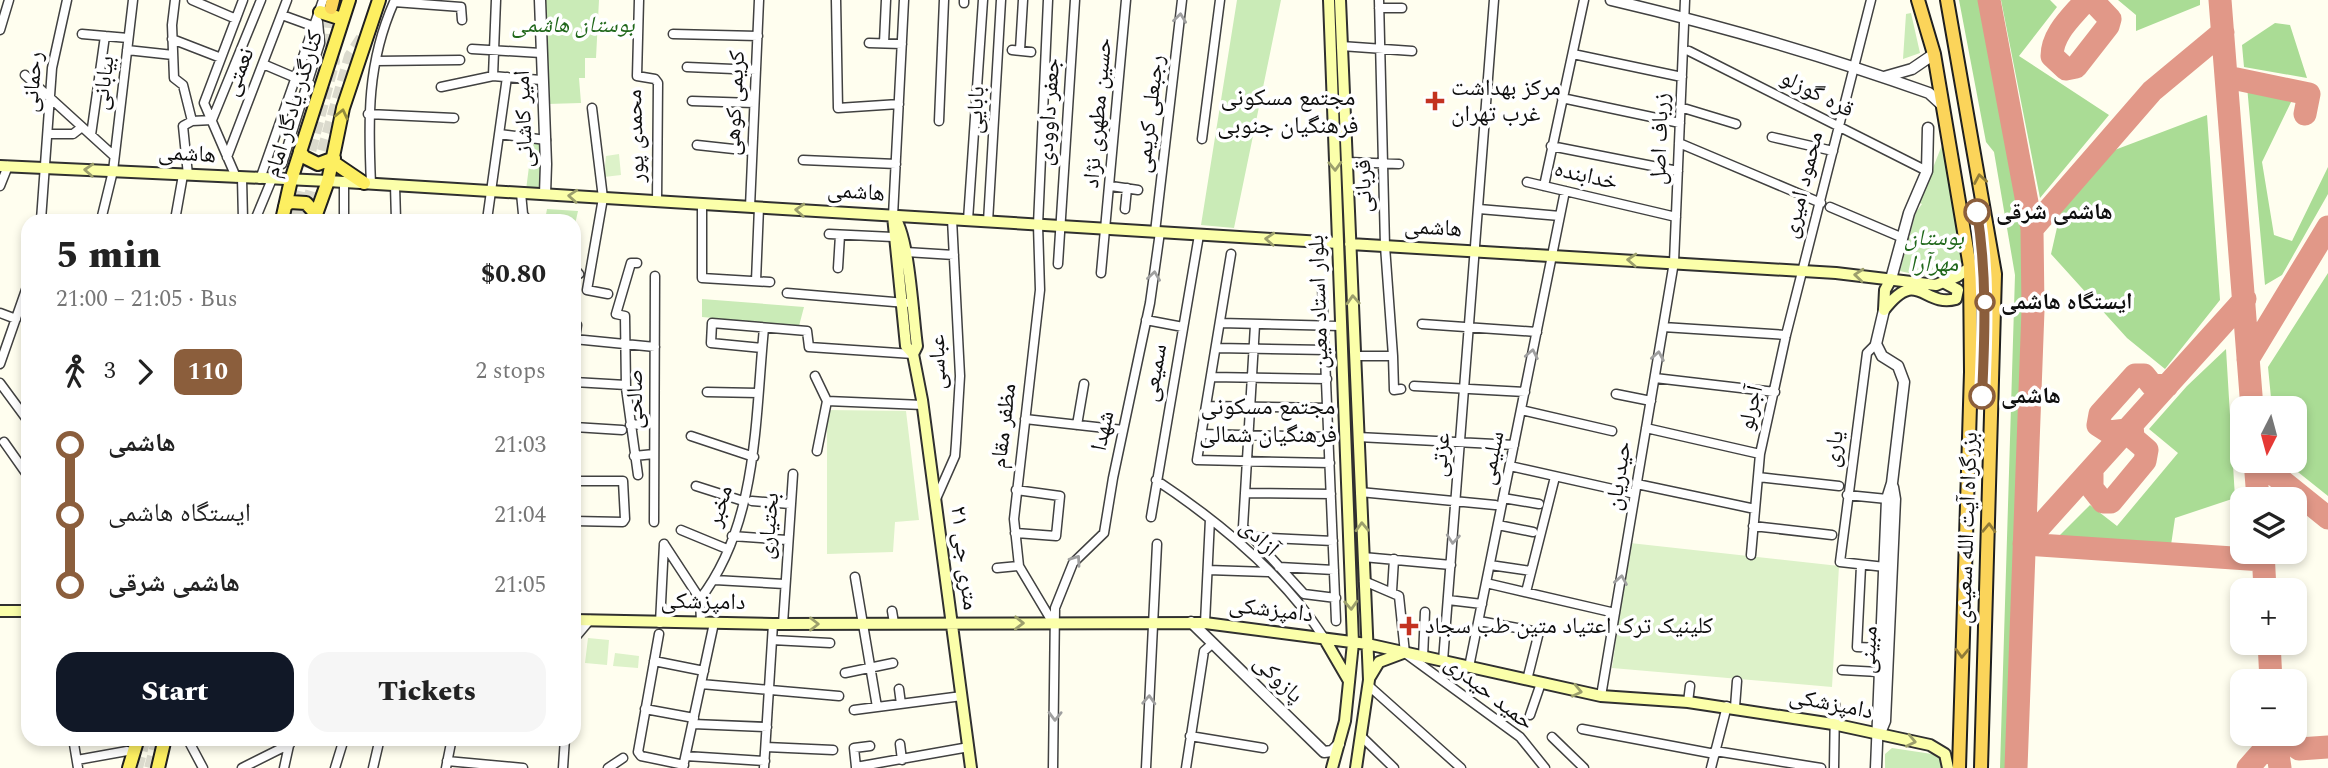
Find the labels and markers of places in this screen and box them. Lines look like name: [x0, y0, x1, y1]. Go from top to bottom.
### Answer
place label: مرکز بهداشت غرب تهران: [1451, 71, 1561, 132]
marker: مرکز بهداشت غرب تهران: [1425, 91, 1445, 111]
place label: هاشمی شرقی: [1996, 195, 2113, 230]
marker: هاشمی شرقی: [1964, 199, 1990, 225]
place label: ایستگاه هاشمی: [2001, 285, 2133, 320]
marker: ایستگاه هاشمی: [1975, 292, 1995, 312]
place label: هاشمی: [2001, 379, 2061, 414]
marker: هاشمی: [1969, 383, 1995, 409]
place label: کلینیک ترک اعتیاد متین طب سجاد: [1425, 609, 1714, 644]
marker: کلینیک ترک اعتیاد متین طب سجاد: [1399, 616, 1419, 636]

